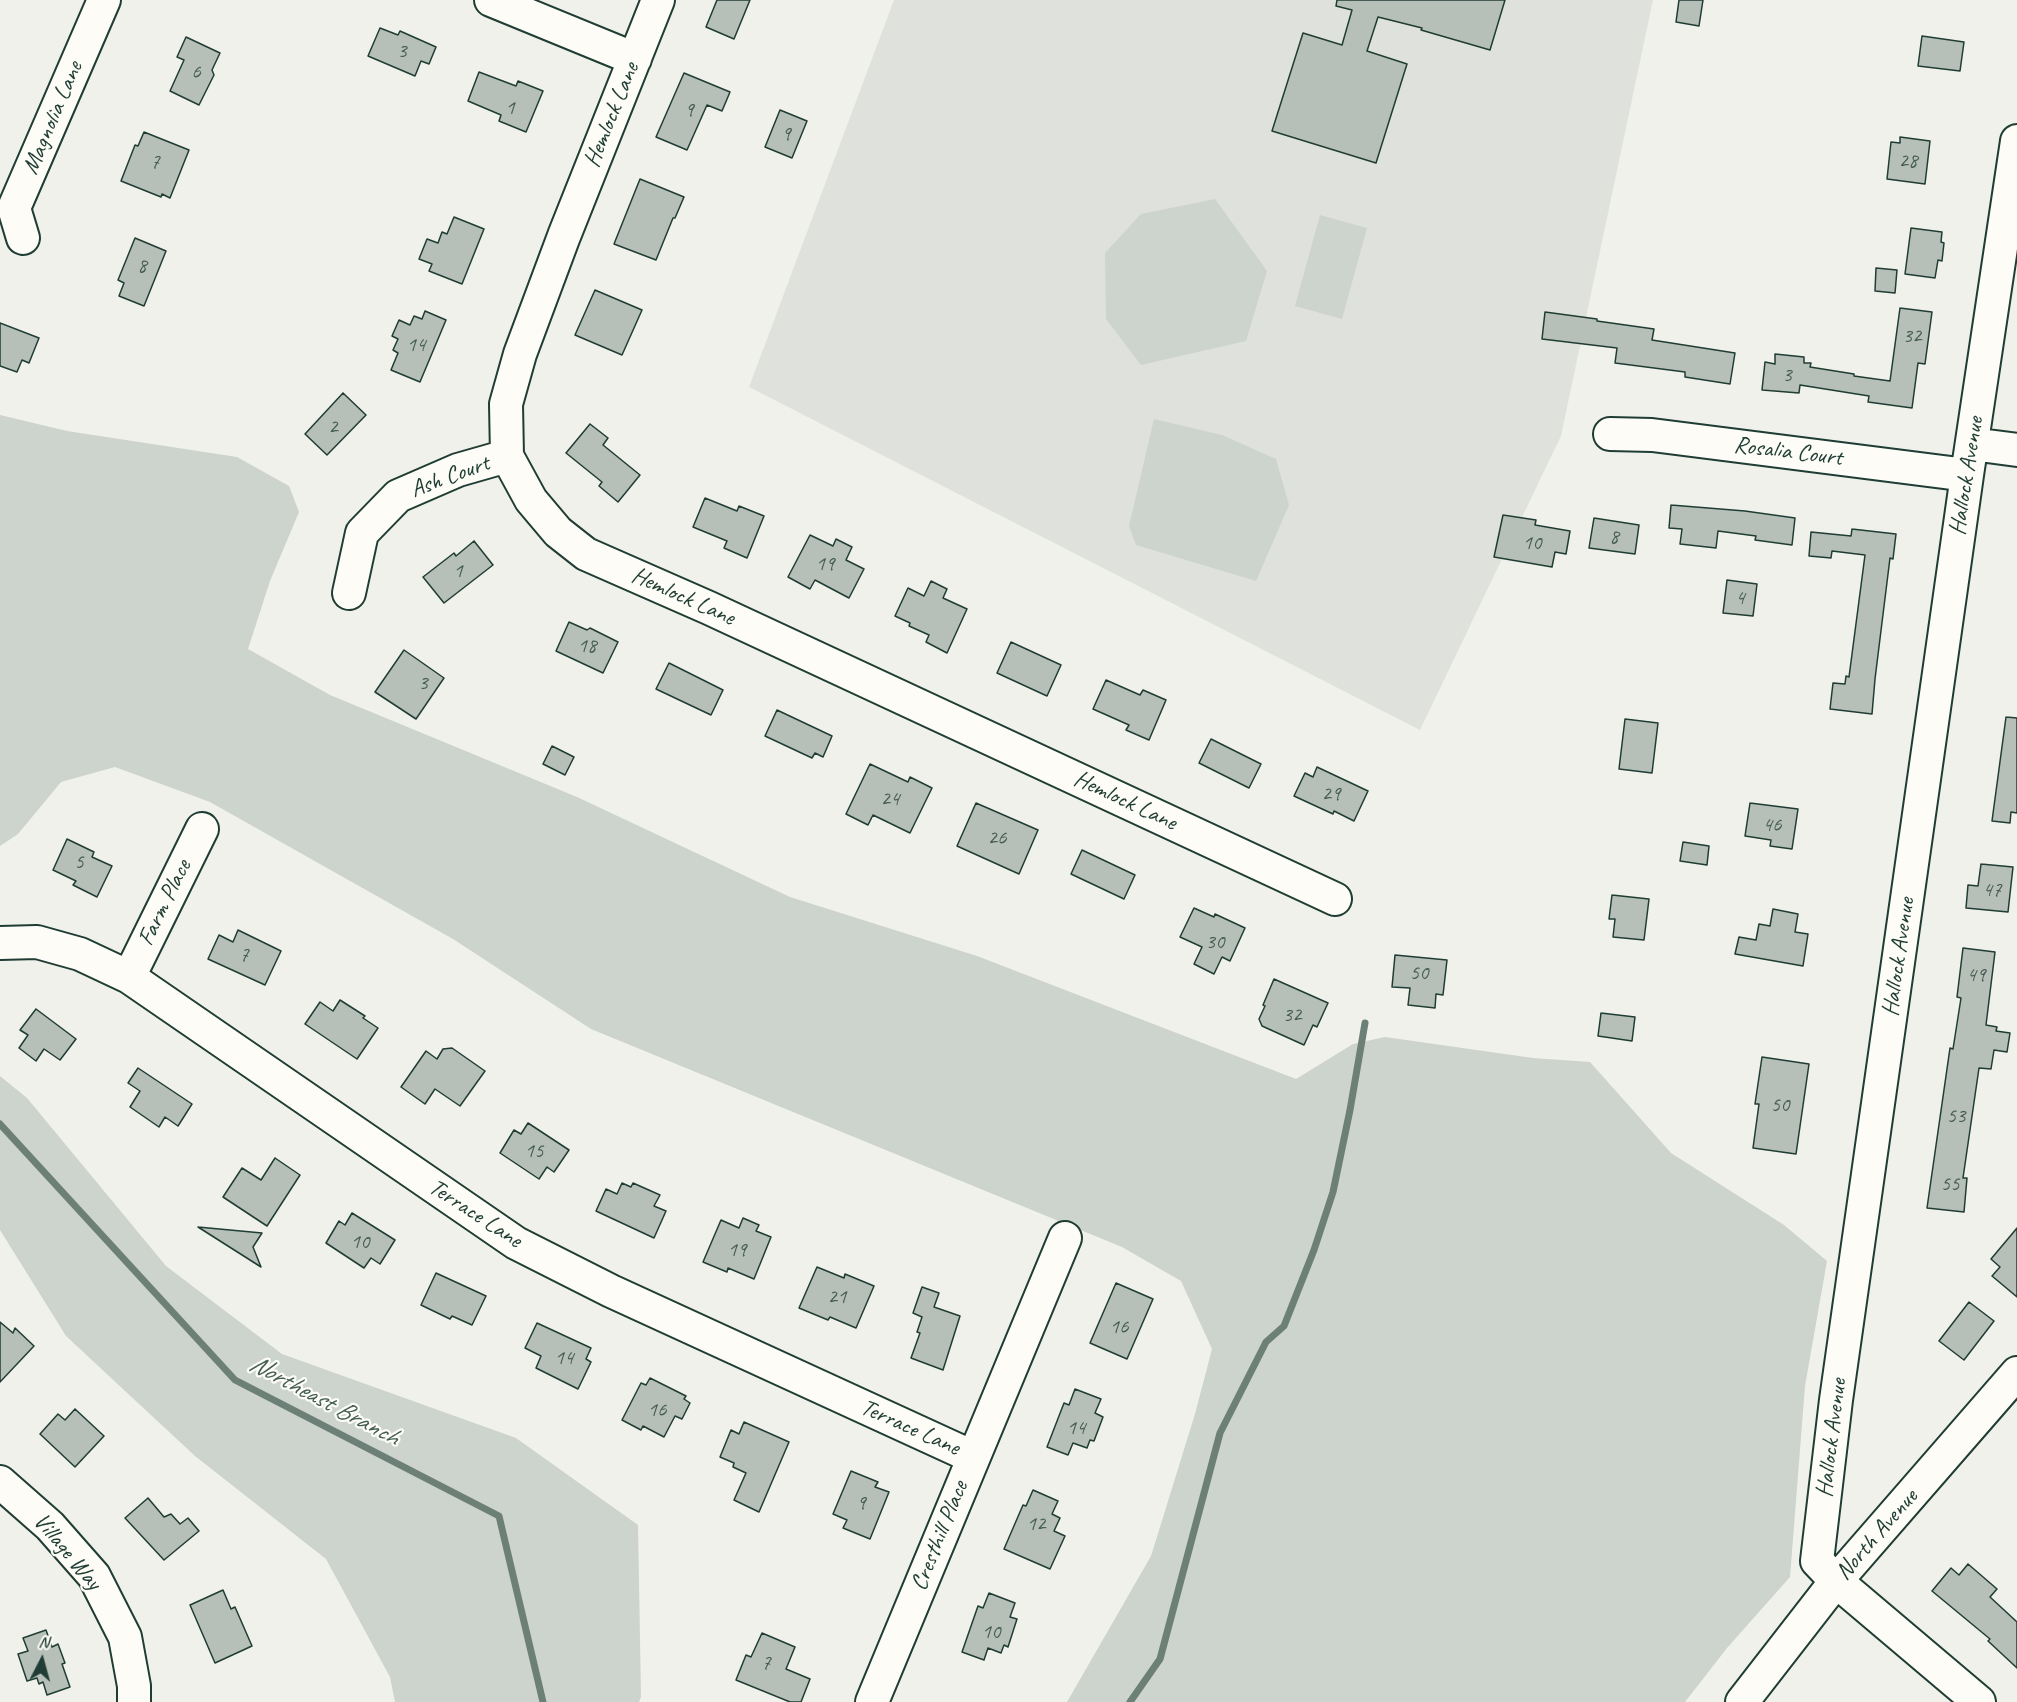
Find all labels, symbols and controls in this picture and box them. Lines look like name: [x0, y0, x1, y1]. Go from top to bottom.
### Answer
house number: 3: [397, 38, 407, 64]
street label: Magnolia Lane: [16, 57, 90, 179]
house number: 6: [191, 59, 201, 85]
street label: Hemlock Lane: [578, 59, 646, 171]
house number: 1: [505, 95, 515, 121]
house number: 9: [684, 97, 694, 123]
house number: 9: [781, 121, 791, 147]
house number: 28: [1899, 148, 1917, 174]
house number: 7: [150, 149, 160, 175]
house number: 8: [137, 253, 147, 279]
house number: 32: [1903, 323, 1921, 349]
house number: 14: [407, 332, 425, 358]
house number: 3: [1782, 362, 1792, 388]
house number: 2: [328, 414, 338, 440]
street label: Hallock Avenue: [1943, 415, 1991, 537]
street label: Rosalia Court: [1732, 431, 1844, 473]
street label: Ash Court: [407, 449, 493, 505]
house number: 8: [1609, 524, 1619, 550]
house number: 10: [1523, 530, 1541, 556]
house number: 19: [816, 551, 834, 577]
house number: 1: [453, 558, 463, 584]
street label: Hemlock Lane: [627, 561, 739, 633]
house number: 4: [1735, 585, 1745, 611]
house number: 18: [578, 633, 596, 659]
house number: 3: [418, 670, 428, 696]
street label: Hemlock Lane: [1069, 765, 1181, 837]
house number: 29: [1322, 781, 1340, 807]
house number: 24: [881, 786, 899, 812]
house number: 46: [1763, 812, 1781, 838]
house number: 26: [988, 825, 1006, 851]
house number: 5: [74, 849, 84, 875]
street label: Farm Place: [132, 855, 198, 951]
house number: 47: [1983, 877, 2001, 903]
street label: Hallock Avenue: [1876, 896, 1922, 1018]
house number: 30: [1206, 929, 1224, 955]
house number: 7: [239, 942, 249, 968]
house number: 50: [1410, 960, 1428, 986]
house number: 49: [1967, 962, 1985, 988]
house number: 32: [1283, 1002, 1301, 1028]
house number: 50: [1771, 1092, 1789, 1118]
house number: 53: [1947, 1103, 1965, 1129]
house number: 15: [525, 1138, 543, 1164]
house number: 55: [1941, 1171, 1959, 1197]
street label: Terrace Lane: [423, 1173, 527, 1255]
house number: 10: [351, 1229, 369, 1255]
house number: 19: [728, 1237, 746, 1263]
house number: 21: [828, 1284, 846, 1310]
house number: 16: [1110, 1314, 1128, 1340]
house number: 14: [555, 1345, 573, 1371]
water label: Northeast Branch: [244, 1349, 404, 1453]
street label: Hallock Avenue: [1810, 1377, 1854, 1499]
street label: Terrace Lane: [856, 1393, 964, 1463]
house number: 16: [648, 1397, 666, 1423]
house number: 14: [1067, 1415, 1085, 1441]
street label: Cresthill Place: [905, 1477, 975, 1595]
street label: North Avenue: [1830, 1484, 1924, 1586]
house number: 9: [856, 1490, 866, 1516]
street label: Village Way: [27, 1508, 107, 1596]
house number: 12: [1027, 1511, 1045, 1537]
house number: 10: [982, 1619, 1000, 1645]
north arrow: [12, 1630, 72, 1690]
text: N: [38, 1632, 50, 1653]
house number: 7: [761, 1650, 771, 1676]

